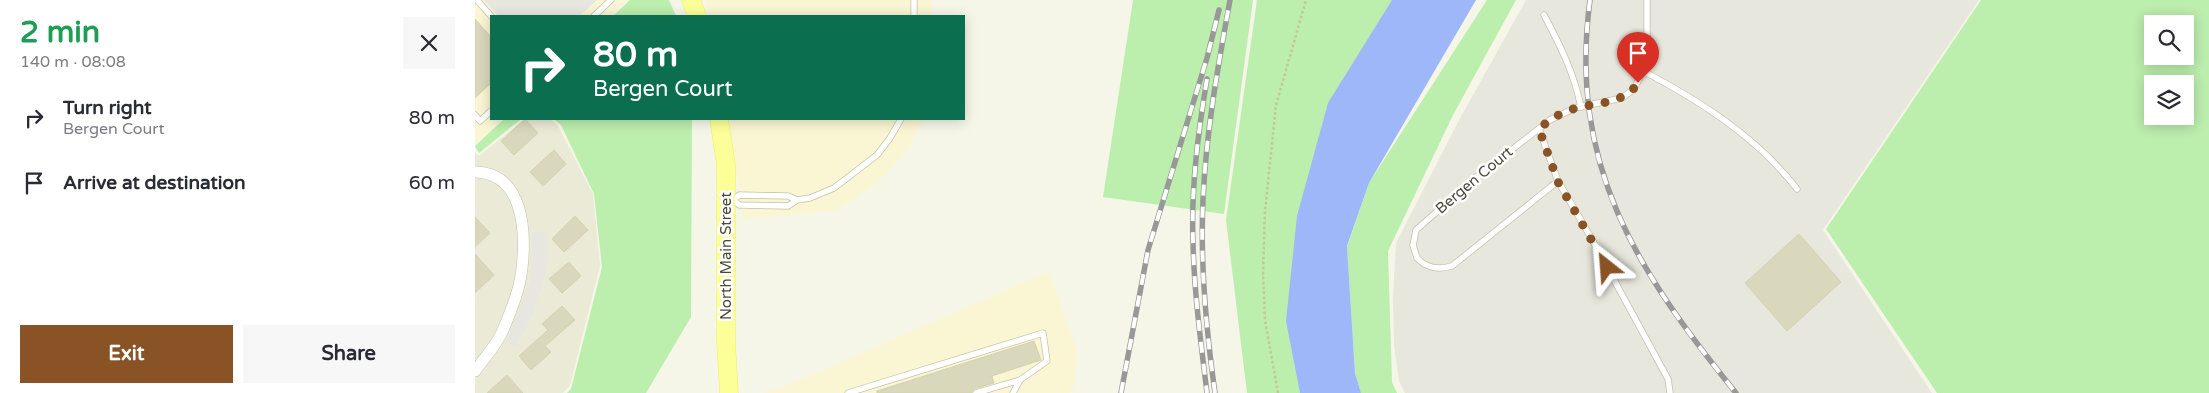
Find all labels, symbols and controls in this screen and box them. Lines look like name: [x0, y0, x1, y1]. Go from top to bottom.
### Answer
text: 2 min: [20, 14, 100, 51]
map controls: [2144, 15, 2194, 125]
button: search: [2144, 15, 2194, 65]
button: close: [403, 17, 455, 69]
pin: [1617, 32, 1659, 83]
text: 80 m: [593, 34, 678, 76]
icon: right: [510, 35, 575, 100]
icon: arrive: [1624, 39, 1652, 67]
text: 140 m · 08:08: [20, 52, 126, 72]
button: layers: [2144, 75, 2194, 125]
text: Bergen Court: [593, 76, 733, 102]
text: Turn right: [63, 97, 151, 119]
icon: right: [20, 104, 48, 132]
text: 80 m: [409, 107, 455, 129]
text: Bergen Court: [63, 119, 165, 139]
street label: Bergen Court: [1432, 142, 1516, 218]
icon: arrive: [20, 169, 48, 197]
text: Arrive at destination: [63, 172, 246, 194]
text: 60 m: [409, 172, 455, 194]
street label: North Main Street: [717, 192, 735, 320]
position arrow: [1580, 240, 1632, 292]
button: Exit: [20, 325, 233, 383]
button: Share: [243, 325, 455, 383]

